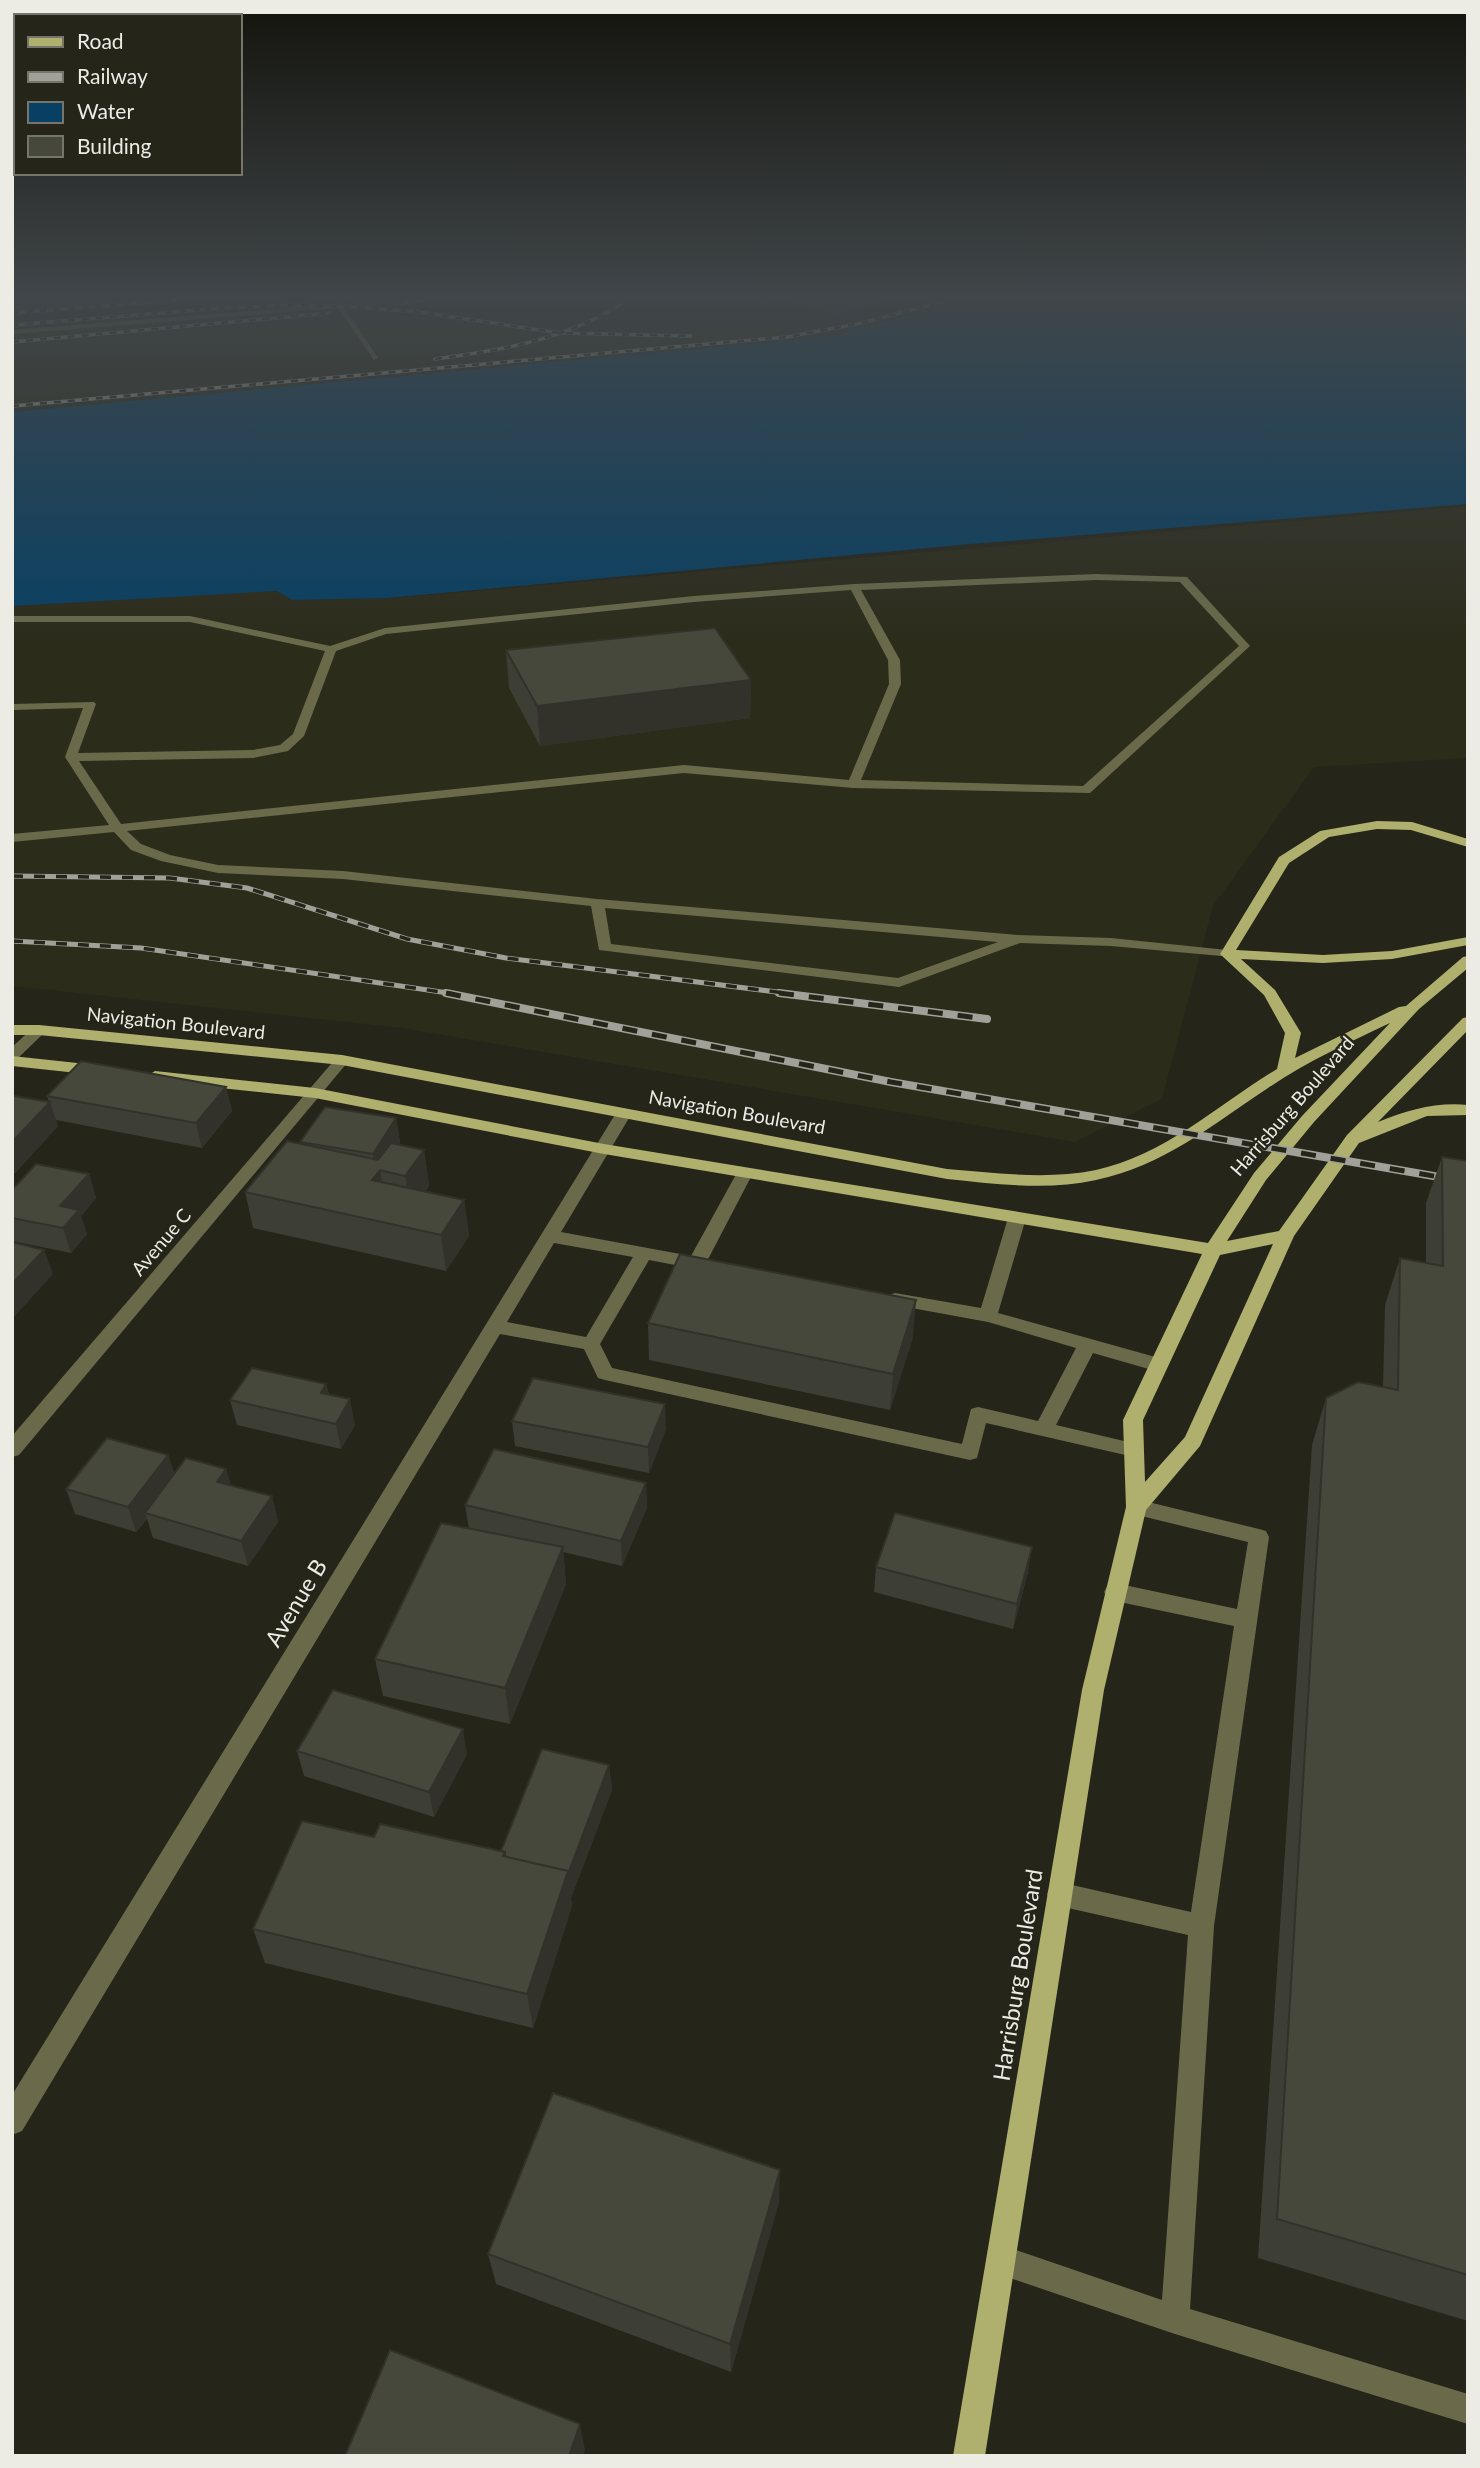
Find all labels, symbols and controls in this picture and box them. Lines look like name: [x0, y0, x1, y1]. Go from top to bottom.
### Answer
legend: [14, 14, 242, 175]
text: Road: [77, 28, 124, 53]
text: Railway: [77, 63, 148, 88]
text: Water: [77, 98, 134, 123]
text: Building: [77, 133, 152, 158]
street label: Navigation Boulevard: [86, 1002, 266, 1043]
street label: Harrisburg Boulevard: [1225, 1031, 1358, 1180]
street label: Navigation Boulevard: [647, 1085, 827, 1138]
street label: Avenue C: [126, 1203, 195, 1280]
street label: Avenue B: [258, 1554, 332, 1651]
street label: Harrisburg Boulevard: [986, 1867, 1048, 2083]

